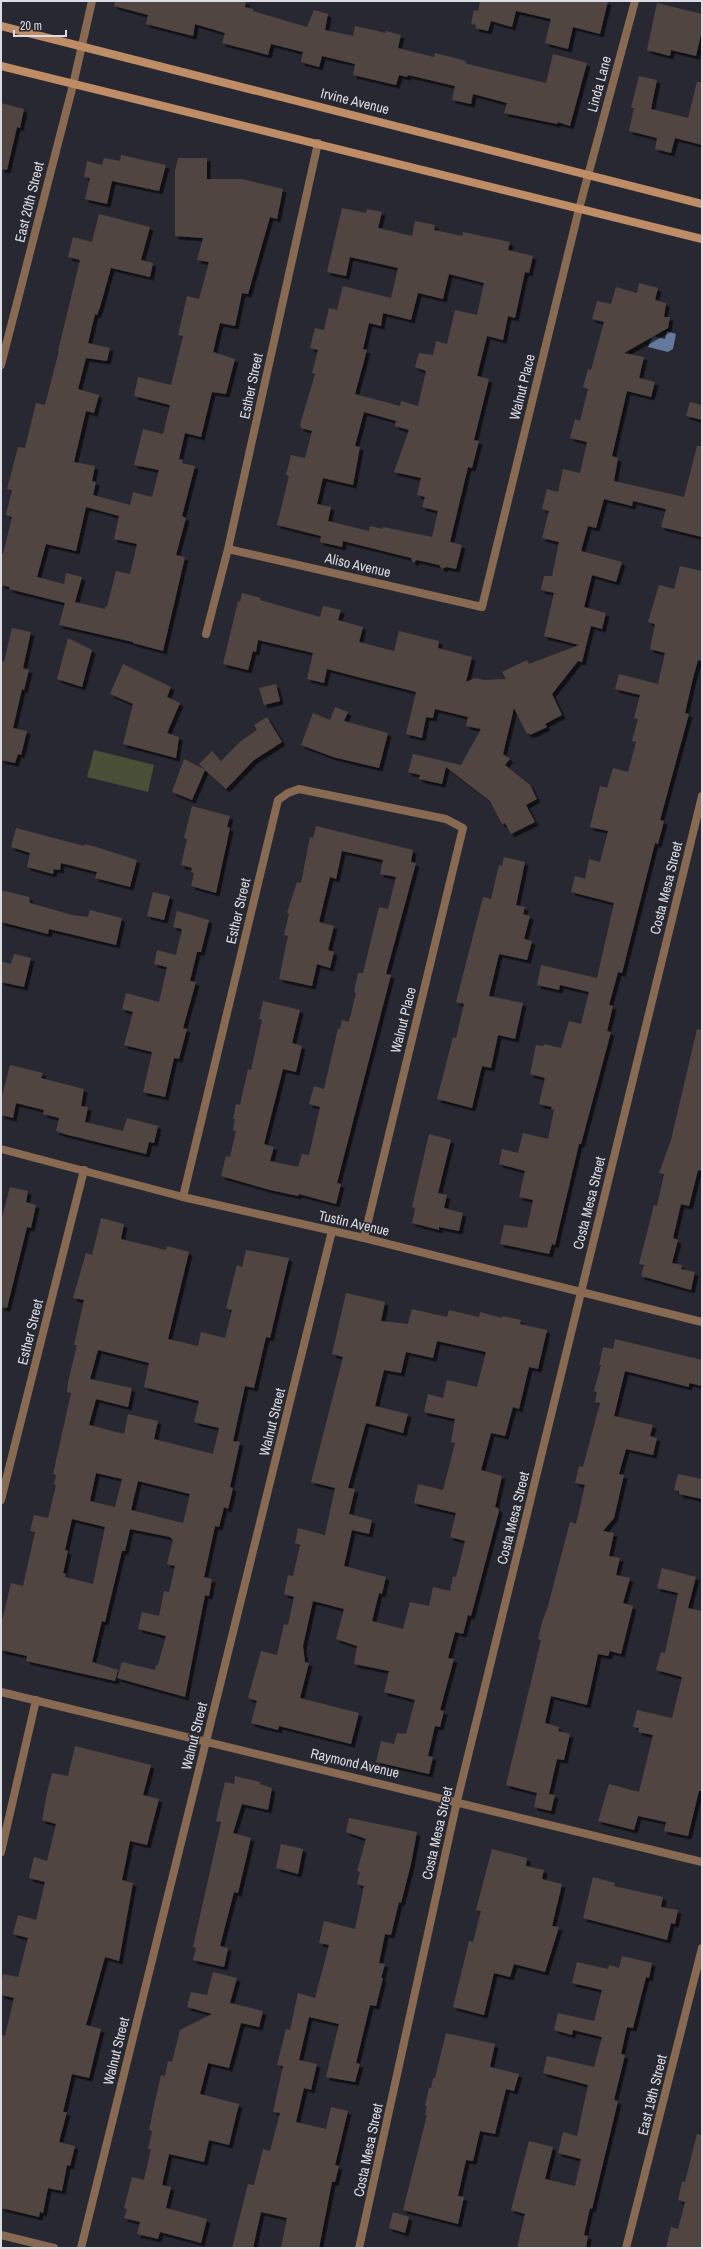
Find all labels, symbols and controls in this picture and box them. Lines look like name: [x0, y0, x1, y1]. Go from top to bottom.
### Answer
scale bar: [14, 12, 66, 38]
text: 20 m: [20, 18, 42, 34]
street label: Linda Lane: [583, 54, 615, 114]
street label: Irvine Avenue: [319, 84, 391, 118]
street label: East 20th Street: [10, 160, 48, 244]
street label: Esther Street: [235, 351, 267, 421]
street label: Walnut Place: [505, 352, 539, 422]
street label: Aliso Avenue: [322, 548, 393, 581]
street label: Costa Mesa Street: [646, 840, 686, 936]
street label: Esther Street: [222, 876, 254, 946]
street label: Walnut Place: [386, 985, 420, 1055]
street label: Costa Mesa Street: [569, 1155, 609, 1251]
street label: Tustin Avenue: [317, 1206, 391, 1240]
street label: Esther Street: [13, 1297, 47, 1367]
street label: Walnut Street: [255, 1386, 289, 1458]
street label: Costa Mesa Street: [493, 1470, 533, 1566]
street label: Walnut Street: [177, 1700, 211, 1772]
street label: Raymond Avenue: [309, 1744, 401, 1782]
street label: Costa Mesa Street: [418, 1785, 456, 1881]
street label: Walnut Street: [99, 2015, 133, 2087]
street label: East 19th Street: [633, 2053, 671, 2137]
street label: Costa Mesa Street: [349, 2102, 387, 2198]

